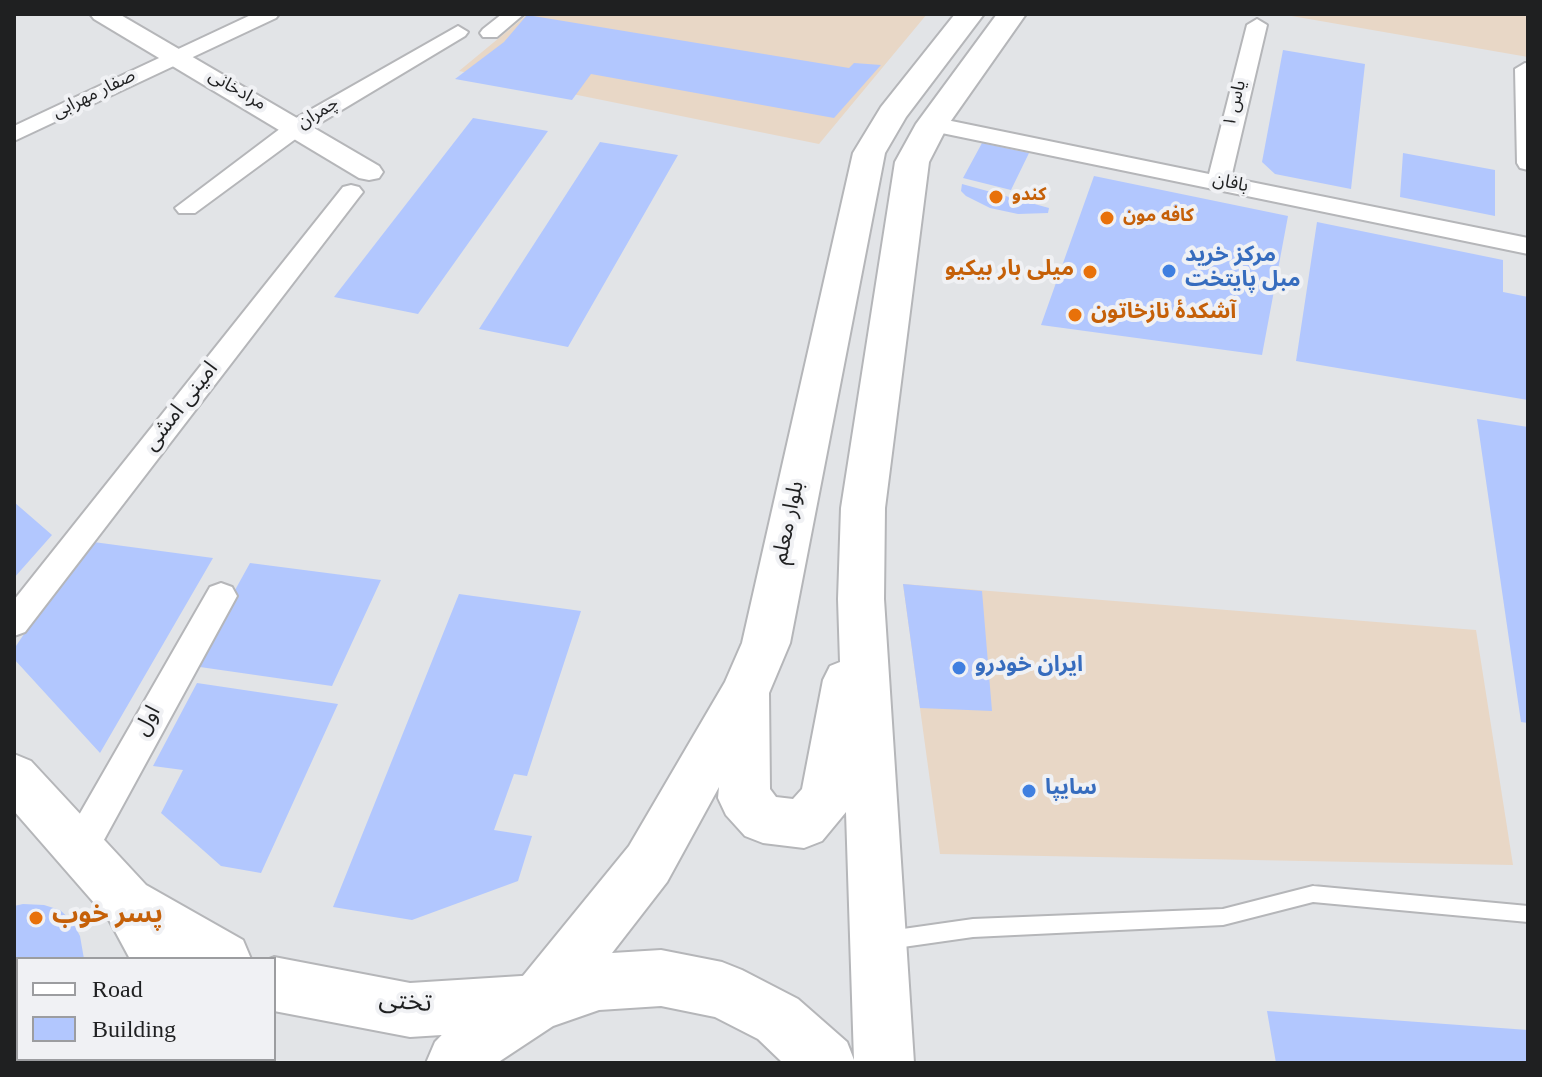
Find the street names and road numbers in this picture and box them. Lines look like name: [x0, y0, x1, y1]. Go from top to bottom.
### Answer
street label: صفار مهرابی: [50, 67, 140, 125]
street label: مرادخانی: [203, 67, 269, 117]
street label: یاس ۱: [1221, 78, 1253, 130]
street label: چمران: [294, 94, 344, 136]
street label: بافان: [1210, 171, 1250, 199]
street label: امینی امشی: [140, 358, 226, 458]
street label: بلوار معلم: [769, 479, 813, 567]
street label: اول: [131, 702, 169, 742]
street label: تختی: [377, 987, 433, 1023]

